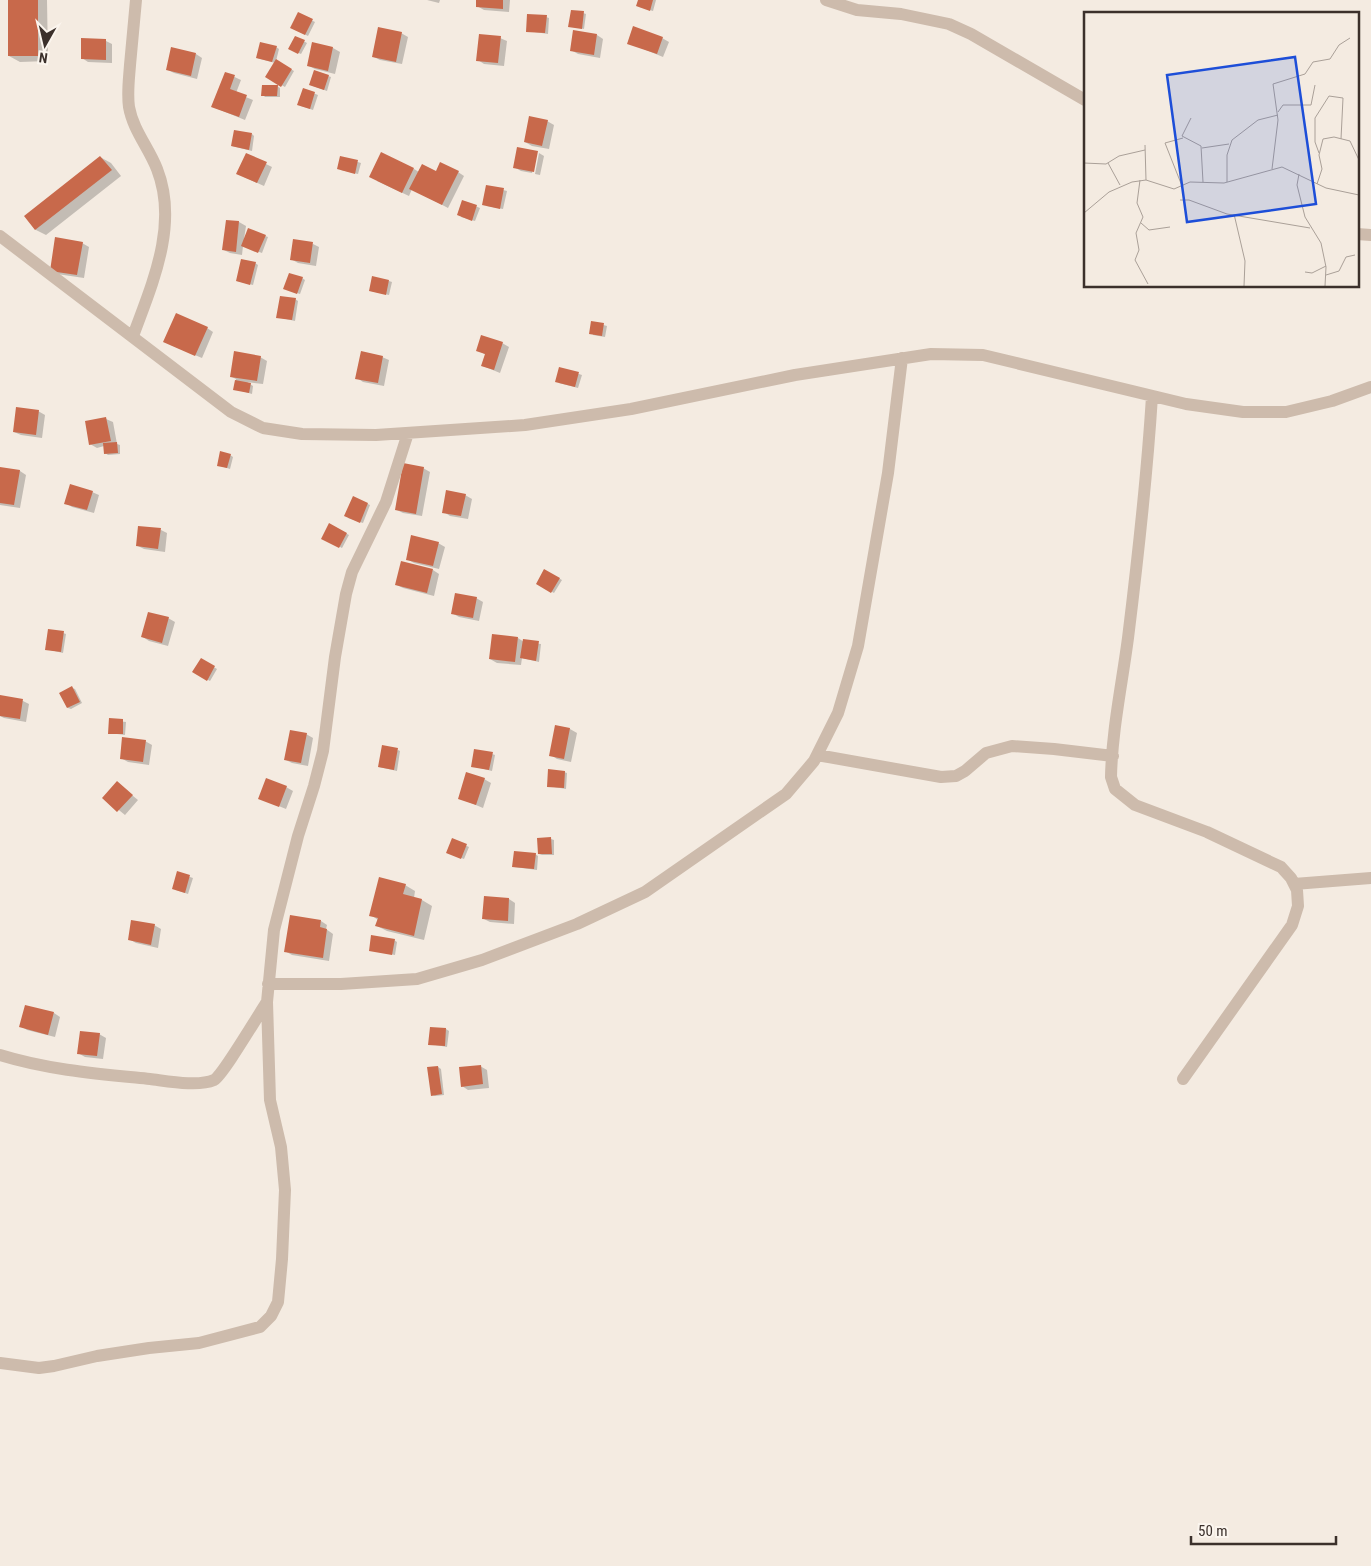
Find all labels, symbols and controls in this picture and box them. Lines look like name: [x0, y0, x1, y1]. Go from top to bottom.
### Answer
inset map: [1084, 12, 1358, 288]
north arrow: [20, 20, 70, 70]
text: N: [38, 49, 49, 66]
scale bar: [1191, 1514, 1336, 1546]
text: 50 m: [1198, 1522, 1228, 1540]

